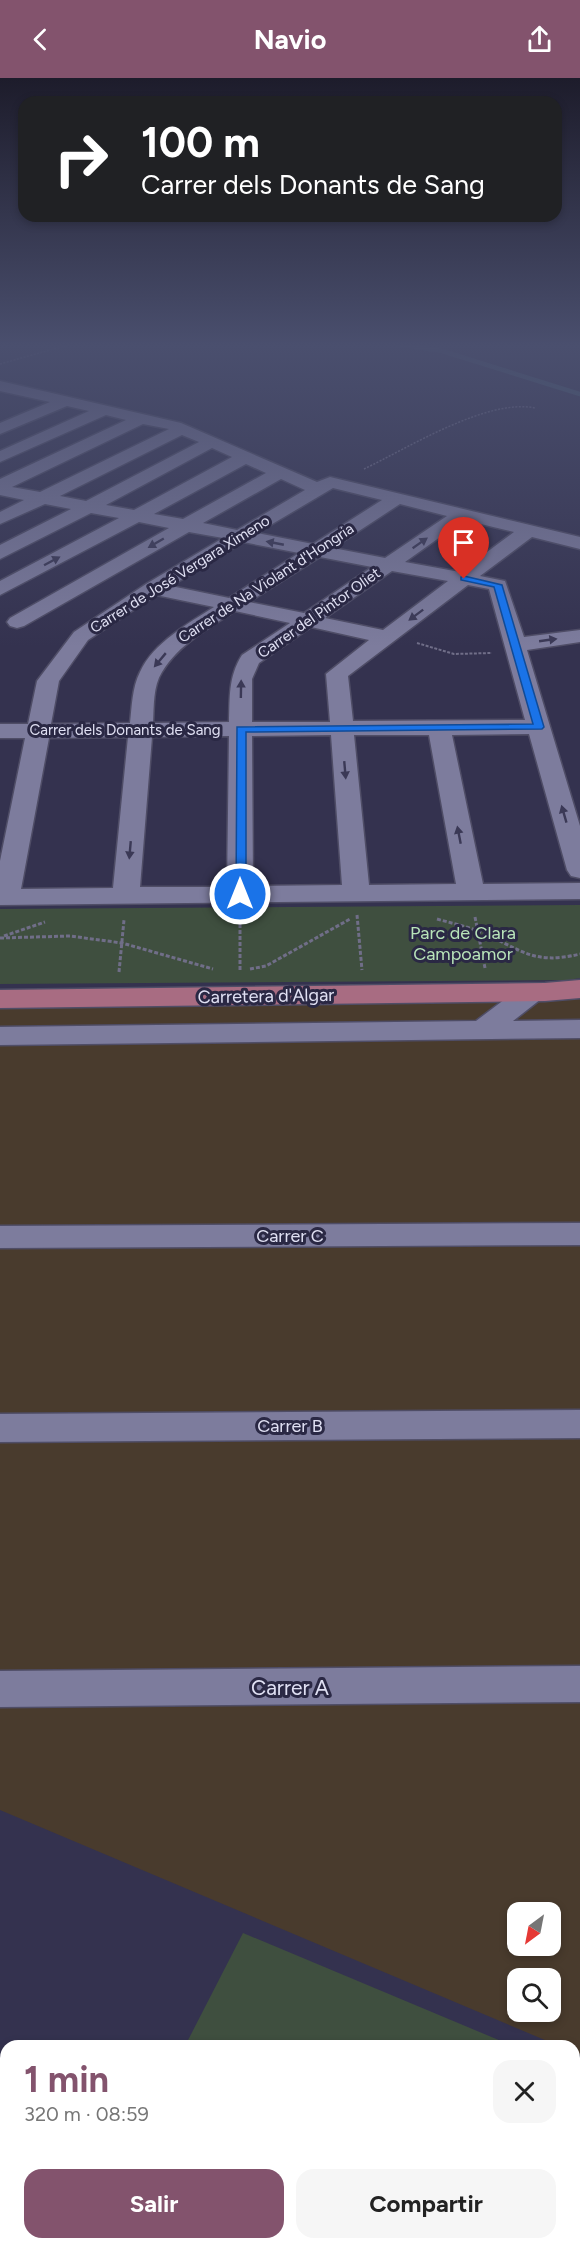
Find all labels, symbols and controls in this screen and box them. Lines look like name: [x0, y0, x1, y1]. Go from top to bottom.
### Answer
icon: back: [24, 23, 57, 56]
text: Navio: [254, 23, 326, 56]
icon: share: [523, 23, 556, 56]
text: 100 m: [141, 117, 260, 168]
icon: right: [42, 120, 120, 198]
text: Carrer dels Donants de Sang: [141, 168, 485, 201]
street label: Carrer de José Vergara Ximeno: [87, 511, 273, 637]
pin: [438, 517, 489, 579]
street label: Carrer de Na Violant d'Hongria: [175, 519, 357, 647]
icon: arrive: [447, 526, 480, 559]
one-way arrow: [148, 537, 164, 548]
one-way arrow: [266, 538, 285, 547]
one-way arrow: [412, 538, 428, 549]
one-way arrow: [43, 556, 60, 566]
street label: Carrer del Pintor Oliet: [254, 564, 384, 662]
one-way arrow: [409, 608, 424, 620]
one-way arrow: [538, 636, 557, 645]
one-way arrow: [153, 652, 166, 668]
one-way arrow: [236, 679, 246, 698]
street label: Carrer dels Donants de Sang: [29, 721, 221, 739]
one-way arrow: [340, 760, 350, 779]
one-way arrow: [559, 805, 568, 823]
one-way arrow: [454, 826, 464, 844]
one-way arrow: [125, 841, 135, 860]
position arrow: [208, 862, 272, 926]
park label: Parc de Clara Campoamor: [410, 922, 516, 965]
street label: Carretera d'Algar: [198, 984, 334, 1008]
street label: Carrer C: [256, 1225, 324, 1247]
street label: Carrer B: [257, 1415, 323, 1437]
street label: Carrer A: [251, 1675, 329, 1700]
north arrow: [507, 1902, 561, 1956]
map controls: [507, 1902, 561, 2022]
button: search: [507, 1968, 561, 2022]
text: 1 min: [24, 2058, 109, 2101]
button: close: [493, 2060, 556, 2123]
text: 320 m · 08:59: [24, 2102, 149, 2126]
button: Salir: [24, 2169, 284, 2238]
button: Compartir: [296, 2169, 556, 2238]

